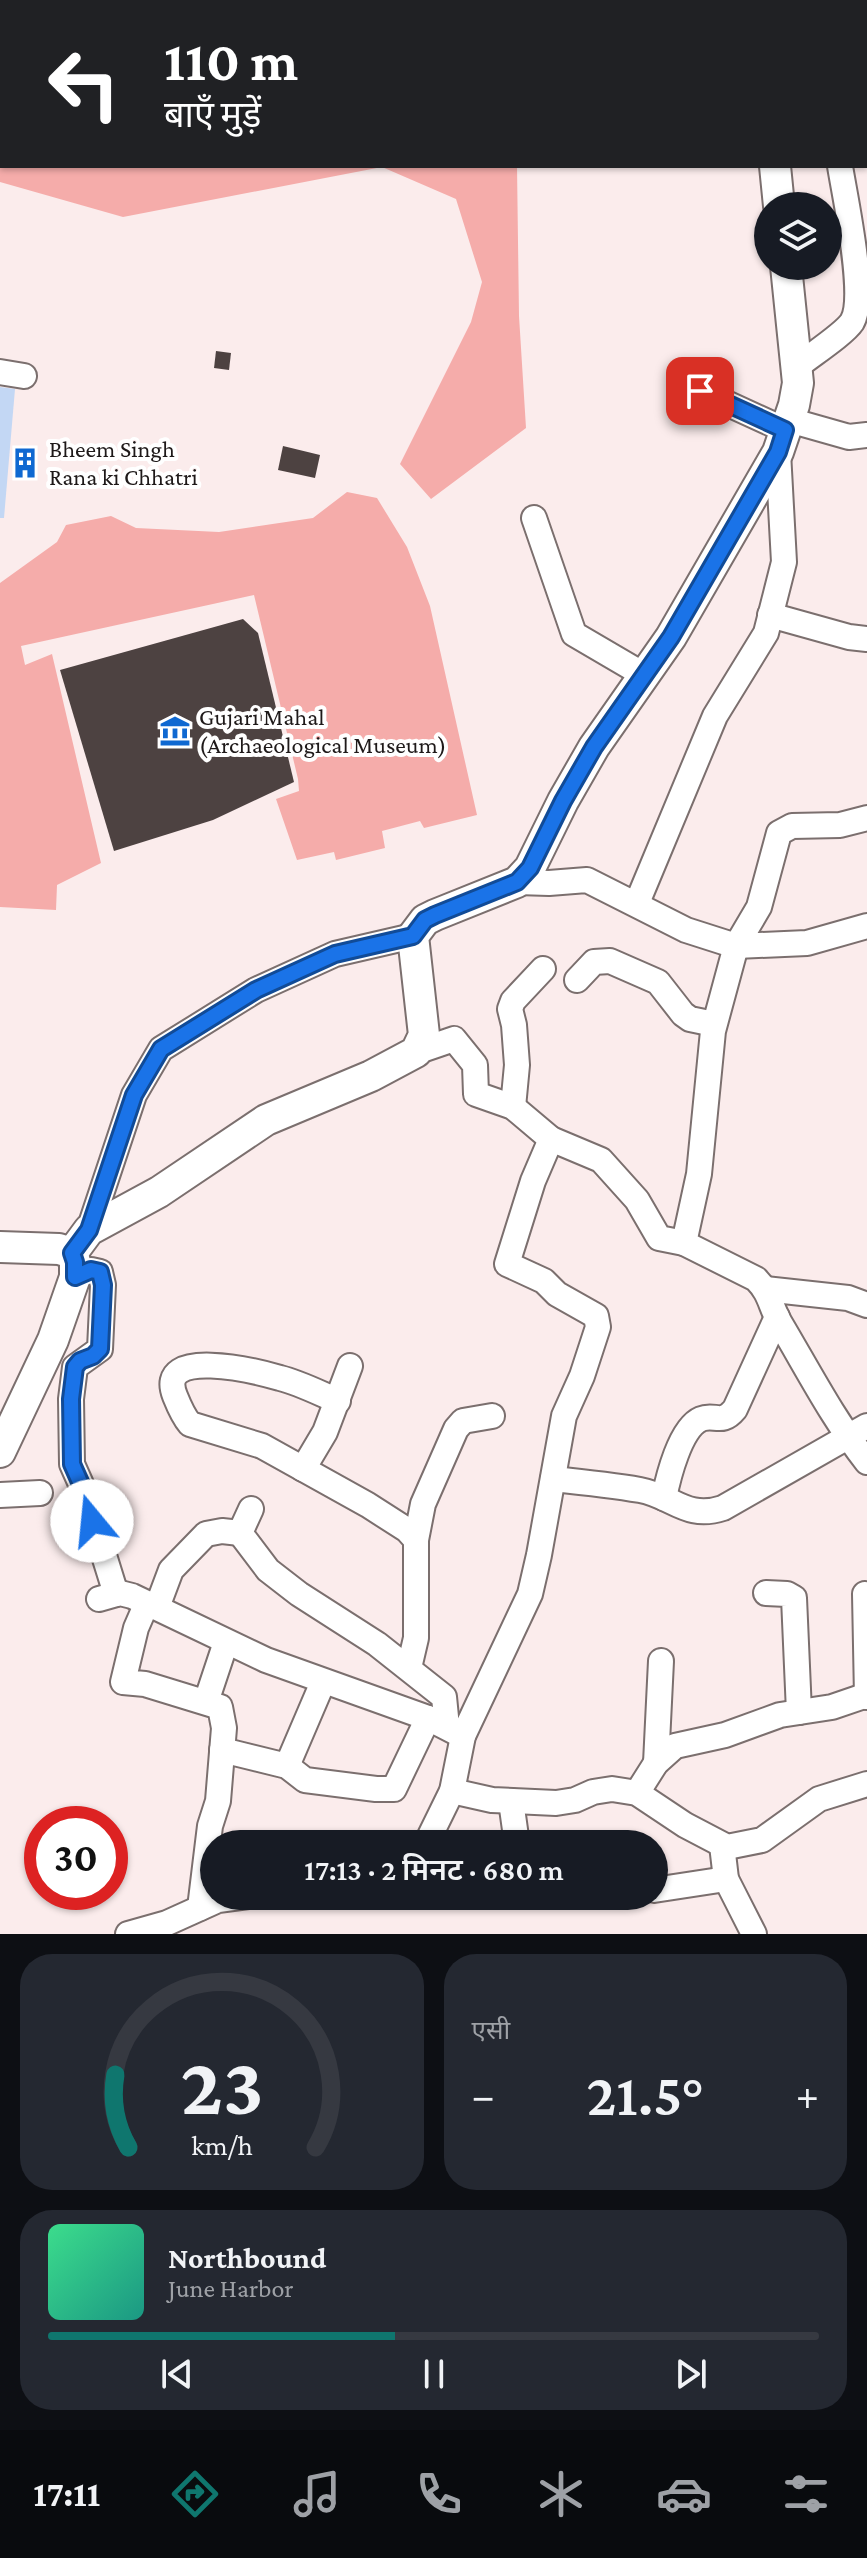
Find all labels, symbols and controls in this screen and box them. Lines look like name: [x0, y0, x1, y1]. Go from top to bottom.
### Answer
text: 110 m: [164, 30, 298, 92]
icon: left: [32, 32, 136, 136]
text: बाएँ मुड़ें: [164, 95, 261, 135]
map controls: [754, 192, 842, 280]
button: layers: [754, 192, 842, 280]
pin: [666, 357, 734, 425]
icon: arrive: [678, 369, 722, 413]
place label: Bheem Singh Rana ki Chhatri: [49, 435, 198, 490]
building icon: Bheem Singh Rana ki Chhatri: [8, 446, 42, 480]
place label: Gujari Mahal (Archaeological Museum): [199, 703, 446, 759]
museum icon: Gujari Mahal (Archaeological Museum): [158, 714, 192, 748]
position arrow: [50, 1479, 134, 1563]
speed limit sign: 30: [24, 1806, 128, 1910]
text: 17:13 · 2 मिनट · 680 m: [304, 1853, 564, 1886]
text: एसी: [472, 2016, 510, 2045]
text: 23: [180, 2039, 263, 2132]
text: 21.5°: [587, 2061, 704, 2128]
text: −: [472, 2071, 495, 2119]
text: +: [796, 2071, 819, 2119]
text: km/h: [191, 2129, 253, 2161]
text: Northbound: [168, 2241, 326, 2274]
text: June Harbor: [168, 2274, 294, 2303]
icon: previous: [155, 2352, 199, 2396]
icon: pause: [412, 2352, 456, 2396]
icon: next: [669, 2352, 713, 2396]
icon: directions: [167, 2466, 223, 2522]
icon: music: [289, 2466, 345, 2522]
icon: phone: [411, 2466, 467, 2522]
icon: climate: [533, 2466, 589, 2522]
icon: car: [656, 2466, 712, 2522]
icon: filters: [778, 2466, 834, 2522]
text: 17:11: [33, 2474, 100, 2514]

